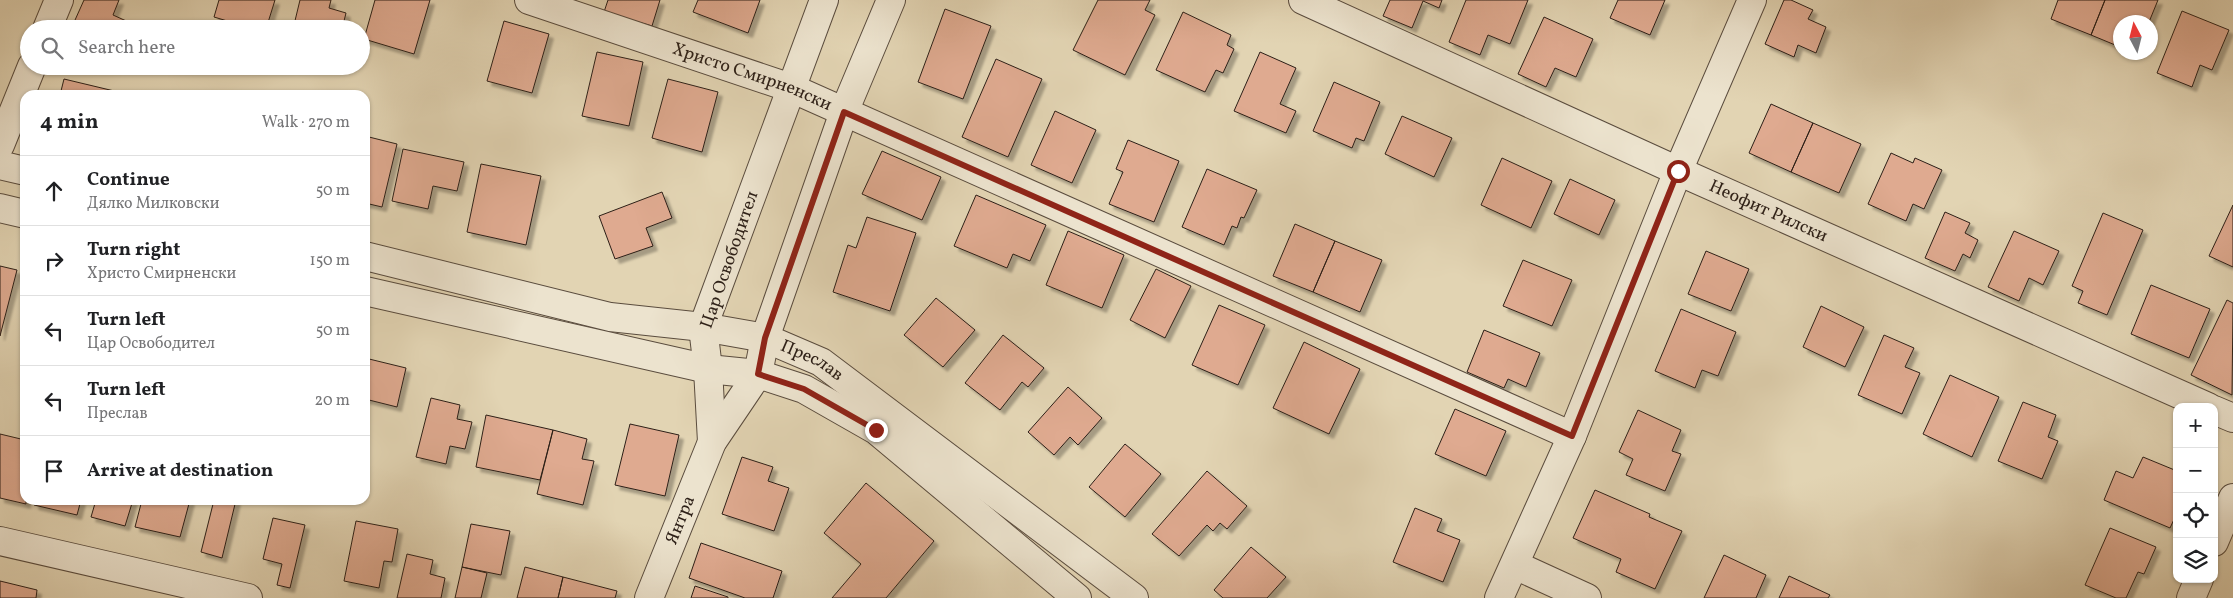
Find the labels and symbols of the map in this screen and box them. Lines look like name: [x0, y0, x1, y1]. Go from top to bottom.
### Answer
north arrow: [2113, 15, 2158, 60]
street label: Христо Смирненски: [669, 37, 836, 117]
route start: [1667, 160, 1690, 183]
street label: Неофит Рилски: [1705, 174, 1832, 249]
street label: Цар Освободител: [695, 188, 765, 332]
street label: Преслав: [777, 334, 849, 387]
route end: [865, 419, 888, 442]
street label: Янтра: [659, 492, 702, 548]

